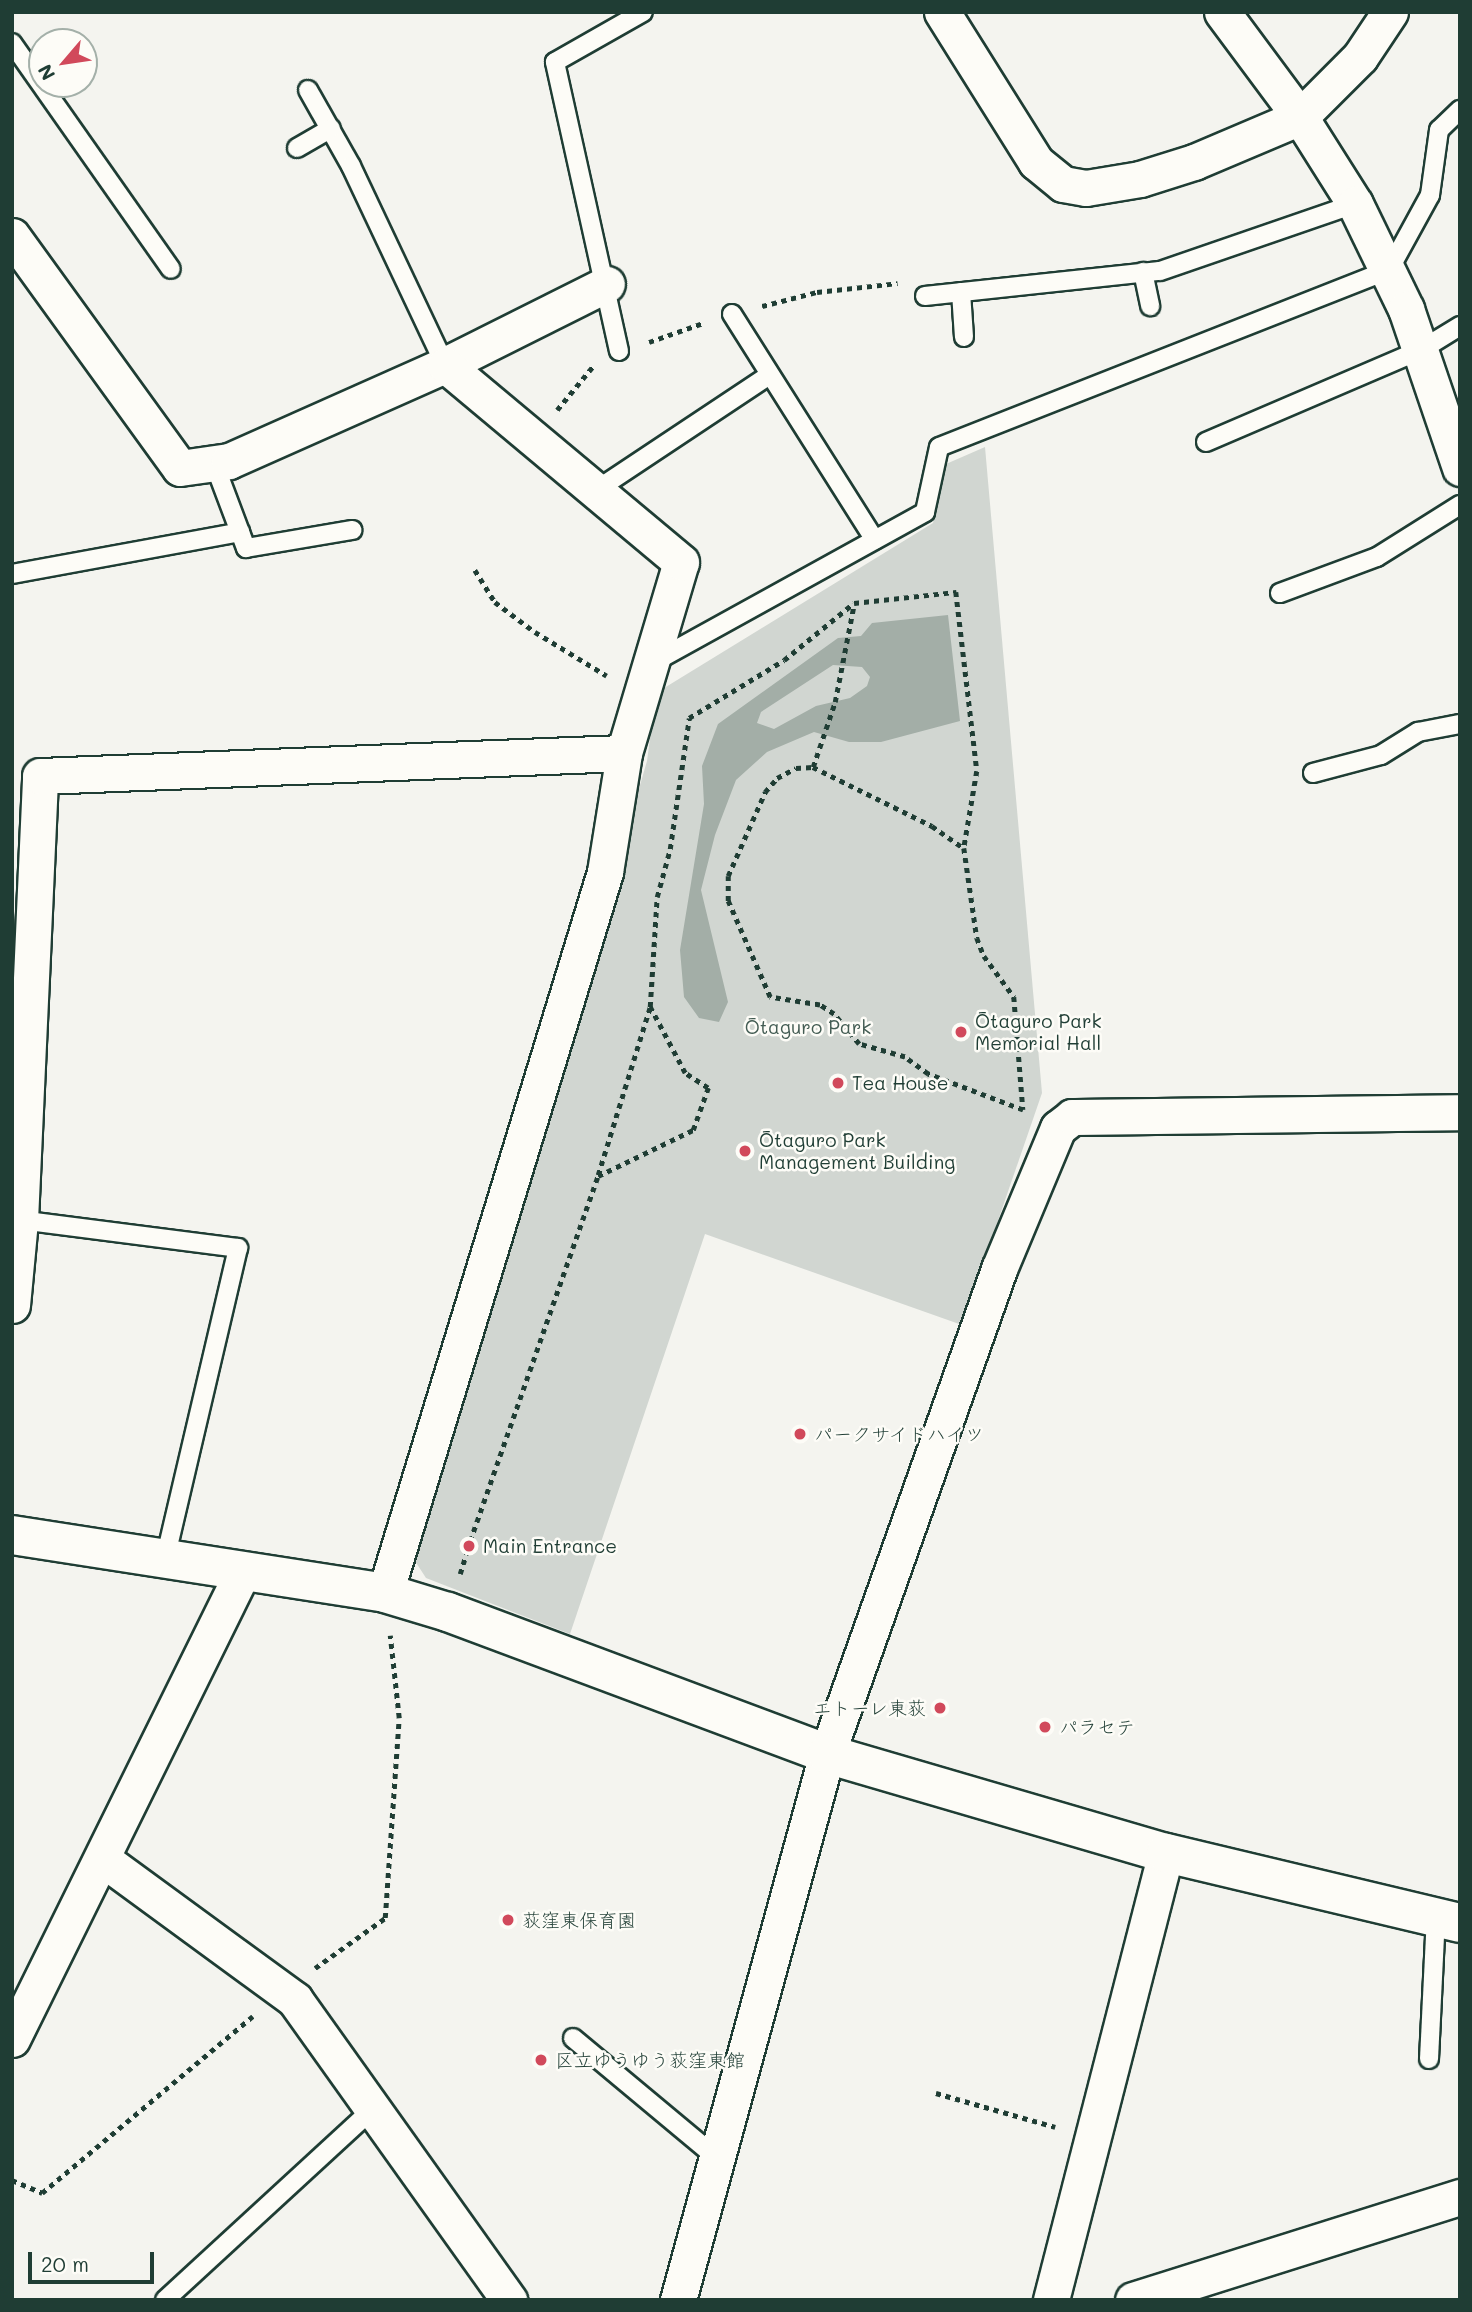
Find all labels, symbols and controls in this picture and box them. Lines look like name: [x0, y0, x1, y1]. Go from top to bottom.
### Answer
north arrow: [28, 28, 98, 98]
text: N: [32, 60, 60, 85]
place label: Ōtaguro Park Memorial Hall: [975, 1010, 1102, 1054]
park label: Ōtaguro Park: [745, 1016, 871, 1038]
marker: Ōtaguro Park Memorial Hall: [953, 1024, 969, 1040]
place label: Tea House: [852, 1072, 948, 1094]
marker: Tea House: [830, 1075, 846, 1091]
place label: Ōtaguro Park Management Building: [759, 1129, 955, 1173]
marker: Ōtaguro Park Management Building: [737, 1143, 753, 1159]
place label: パークサイドハイツ: [814, 1423, 985, 1445]
marker: パークサイドハイツ: [792, 1426, 808, 1442]
place label: Main Entrance: [483, 1535, 617, 1557]
marker: Main Entrance: [461, 1538, 477, 1554]
place label: エトーレ東荻: [812, 1697, 926, 1719]
marker: エトーレ東荻: [932, 1700, 948, 1716]
place label: パラセテ: [1059, 1716, 1135, 1738]
marker: パラセテ: [1037, 1719, 1053, 1735]
place label: 荻窪東保育園: [522, 1909, 636, 1931]
marker: 荻窪東保育園: [500, 1912, 516, 1928]
place label: 区立ゆうゆう荻窪東館: [555, 2049, 745, 2071]
marker: 区立ゆうゆう荻窪東館: [533, 2052, 549, 2068]
scale bar: [32, 2238, 158, 2282]
text: 20 m: [41, 2250, 89, 2277]

